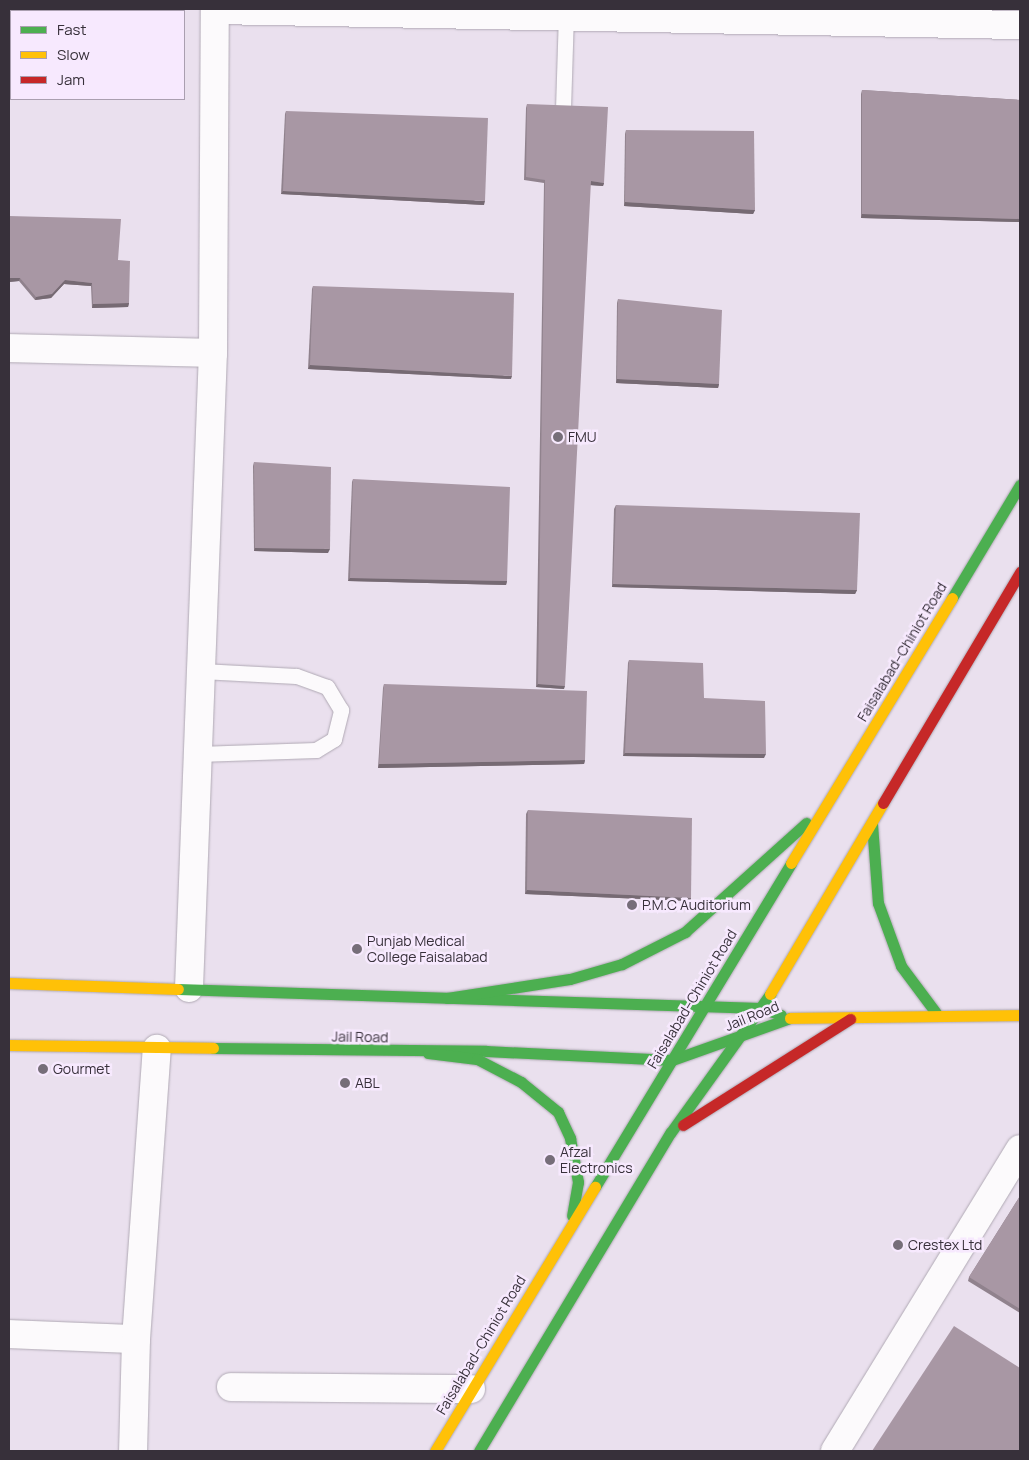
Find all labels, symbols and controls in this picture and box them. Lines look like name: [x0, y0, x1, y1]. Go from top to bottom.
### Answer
legend: [10, 10, 185, 100]
text: Fast: [57, 19, 86, 40]
text: Slow: [57, 44, 90, 65]
text: Jam: [57, 69, 85, 90]
place label: FMU: [568, 429, 597, 445]
marker: FMU: [552, 431, 564, 443]
street label: Faisalabad–Chiniot Road: [854, 580, 950, 724]
place label: P.M.C Auditorium: [642, 897, 751, 913]
marker: P.M.C Auditorium: [626, 899, 638, 911]
street label: Faisalabad–Chiniot Road: [644, 927, 740, 1071]
place label: Punjab Medical College Faisalabad: [367, 933, 488, 966]
marker: Punjab Medical College Faisalabad: [351, 943, 363, 955]
street label: Jail Road: [723, 998, 781, 1034]
street label: Jail Road: [331, 1028, 389, 1046]
place label: Gourmet: [53, 1061, 110, 1077]
marker: Gourmet: [37, 1063, 49, 1075]
place label: ABL: [355, 1075, 380, 1091]
marker: ABL: [339, 1077, 351, 1089]
place label: Afzal Electronics: [560, 1144, 633, 1176]
marker: Afzal Electronics: [544, 1154, 556, 1166]
place label: Crestex Ltd: [908, 1237, 982, 1253]
marker: Crestex Ltd: [892, 1239, 904, 1251]
street label: Faisalabad–Chiniot Road: [433, 1273, 529, 1417]

